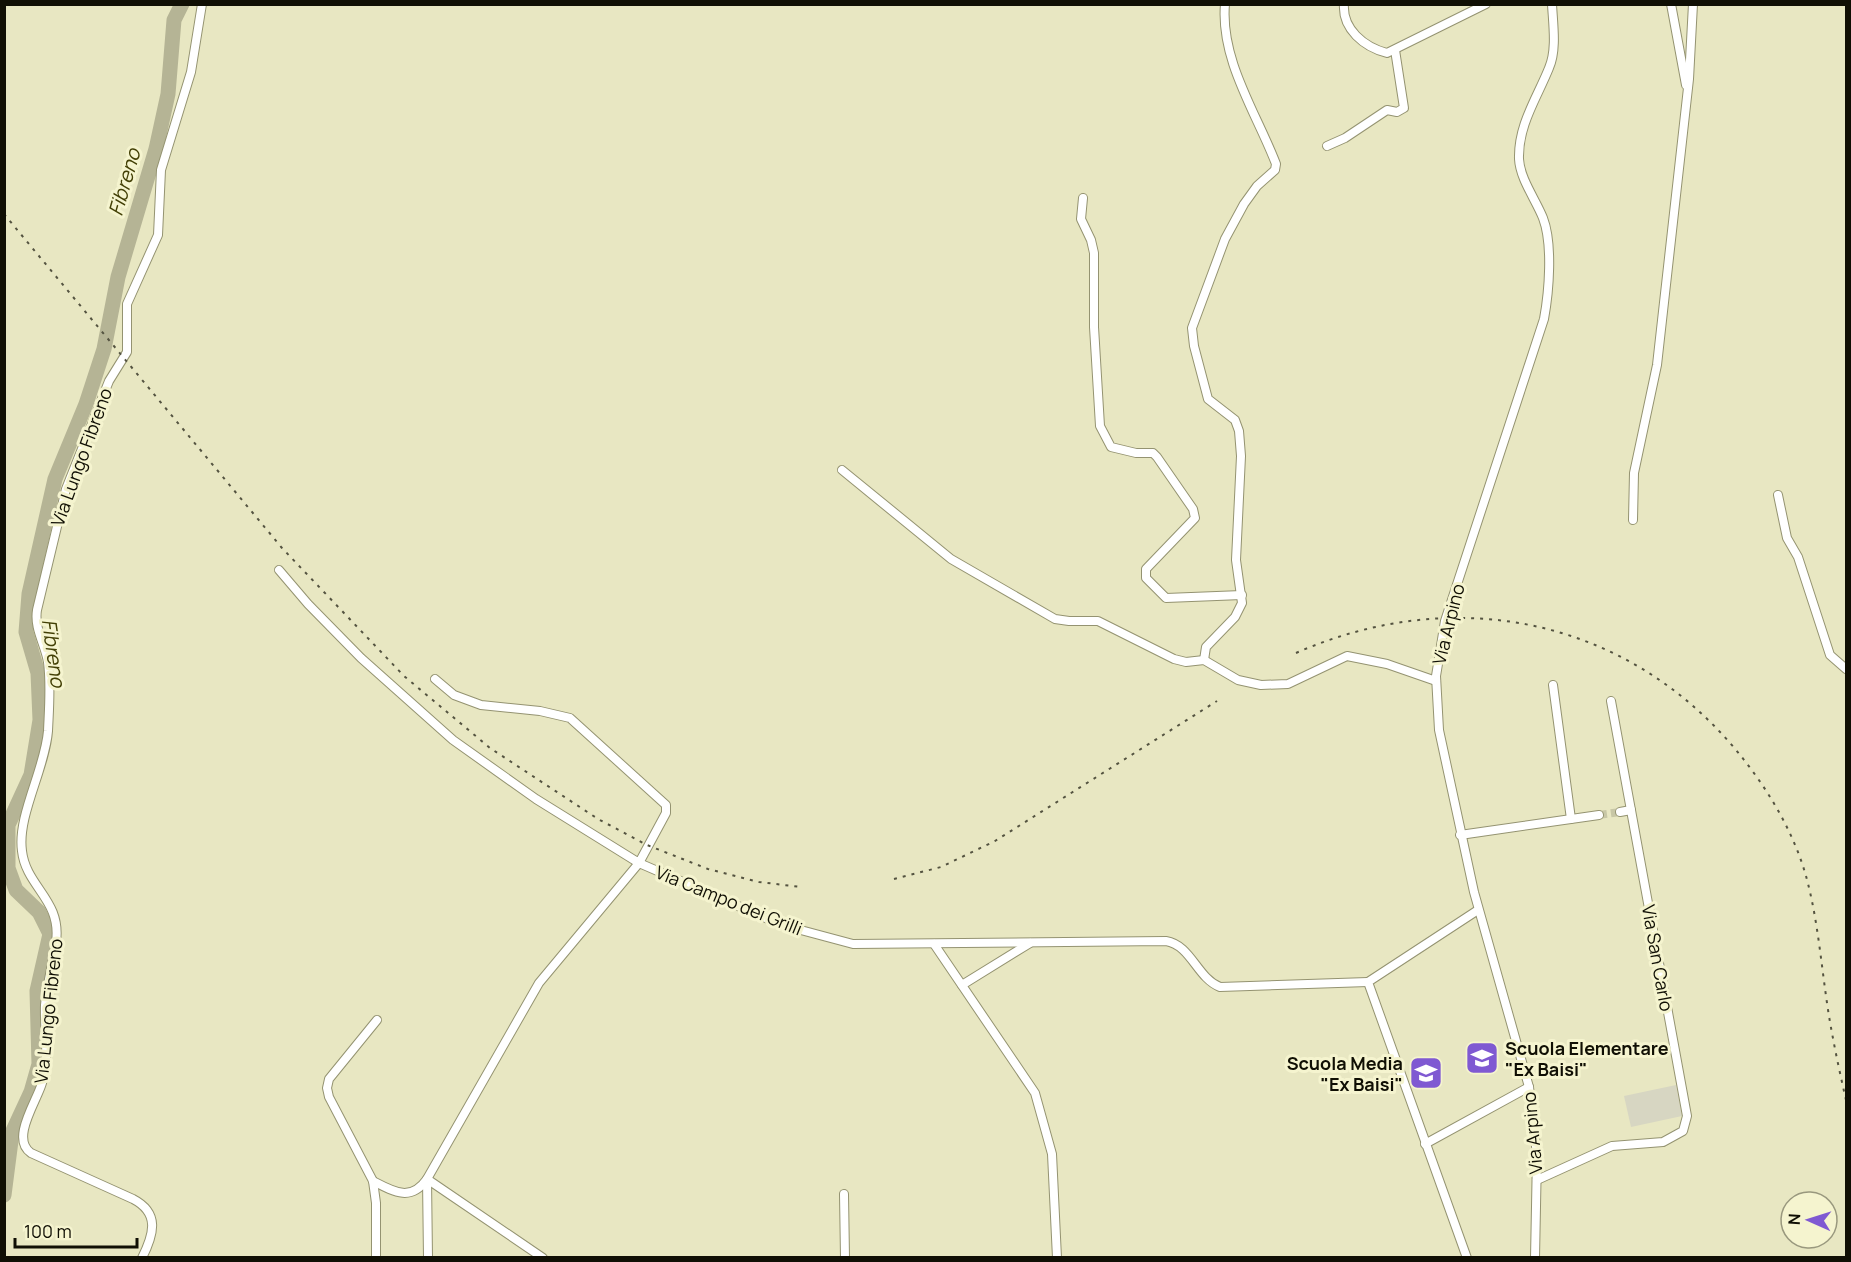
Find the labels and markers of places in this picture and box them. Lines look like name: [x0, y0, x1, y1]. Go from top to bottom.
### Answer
place label: Scuola Elementare "Ex Baisi": [1505, 1036, 1669, 1081]
school or university icon: Scuola Elementare "Ex Baisi": [1464, 1040, 1500, 1076]
place label: Scuola Media "Ex Baisi": [1287, 1051, 1403, 1096]
school or university icon: Scuola Media "Ex Baisi": [1408, 1055, 1444, 1091]

